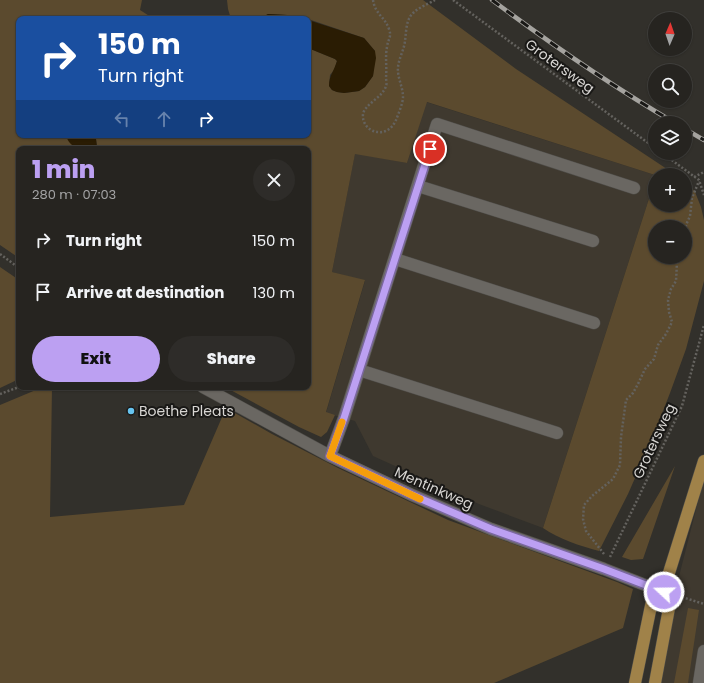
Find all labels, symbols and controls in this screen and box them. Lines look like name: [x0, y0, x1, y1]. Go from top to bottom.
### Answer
north arrow: [648, 12, 692, 56]
map controls: [648, 12, 692, 264]
text: 150 m: [98, 25, 181, 64]
icon: right: [32, 32, 84, 84]
street label: Grotersweg: [521, 34, 599, 98]
text: Turn right: [98, 63, 184, 88]
button: search: [648, 64, 692, 108]
icon: left: [111, 108, 133, 130]
icon: ahead: [153, 108, 175, 130]
icon: right: [195, 108, 217, 130]
button: layers: [648, 116, 692, 160]
pin: [413, 132, 447, 166]
icon: arrive: [419, 138, 441, 160]
text: 1 min: [32, 153, 95, 186]
button: close: [253, 159, 295, 201]
button: +: [648, 168, 692, 212]
text: 280 m · 07:03: [32, 185, 116, 204]
button: −: [648, 220, 692, 264]
icon: right: [32, 229, 54, 251]
text: Turn right: [66, 230, 142, 251]
text: 150 m: [252, 230, 295, 251]
icon: arrive: [32, 281, 54, 303]
text: Arrive at destination: [66, 282, 224, 303]
text: 130 m: [252, 282, 295, 303]
button: Exit: [32, 336, 160, 382]
button: Share: [168, 336, 295, 382]
street label: Grotersweg: [628, 400, 680, 482]
place label: Boethe Pleats: [139, 401, 234, 421]
marker: Boethe Pleats: [126, 406, 136, 416]
street label: Mentinkweg: [392, 462, 476, 514]
position arrow: [643, 571, 685, 613]

